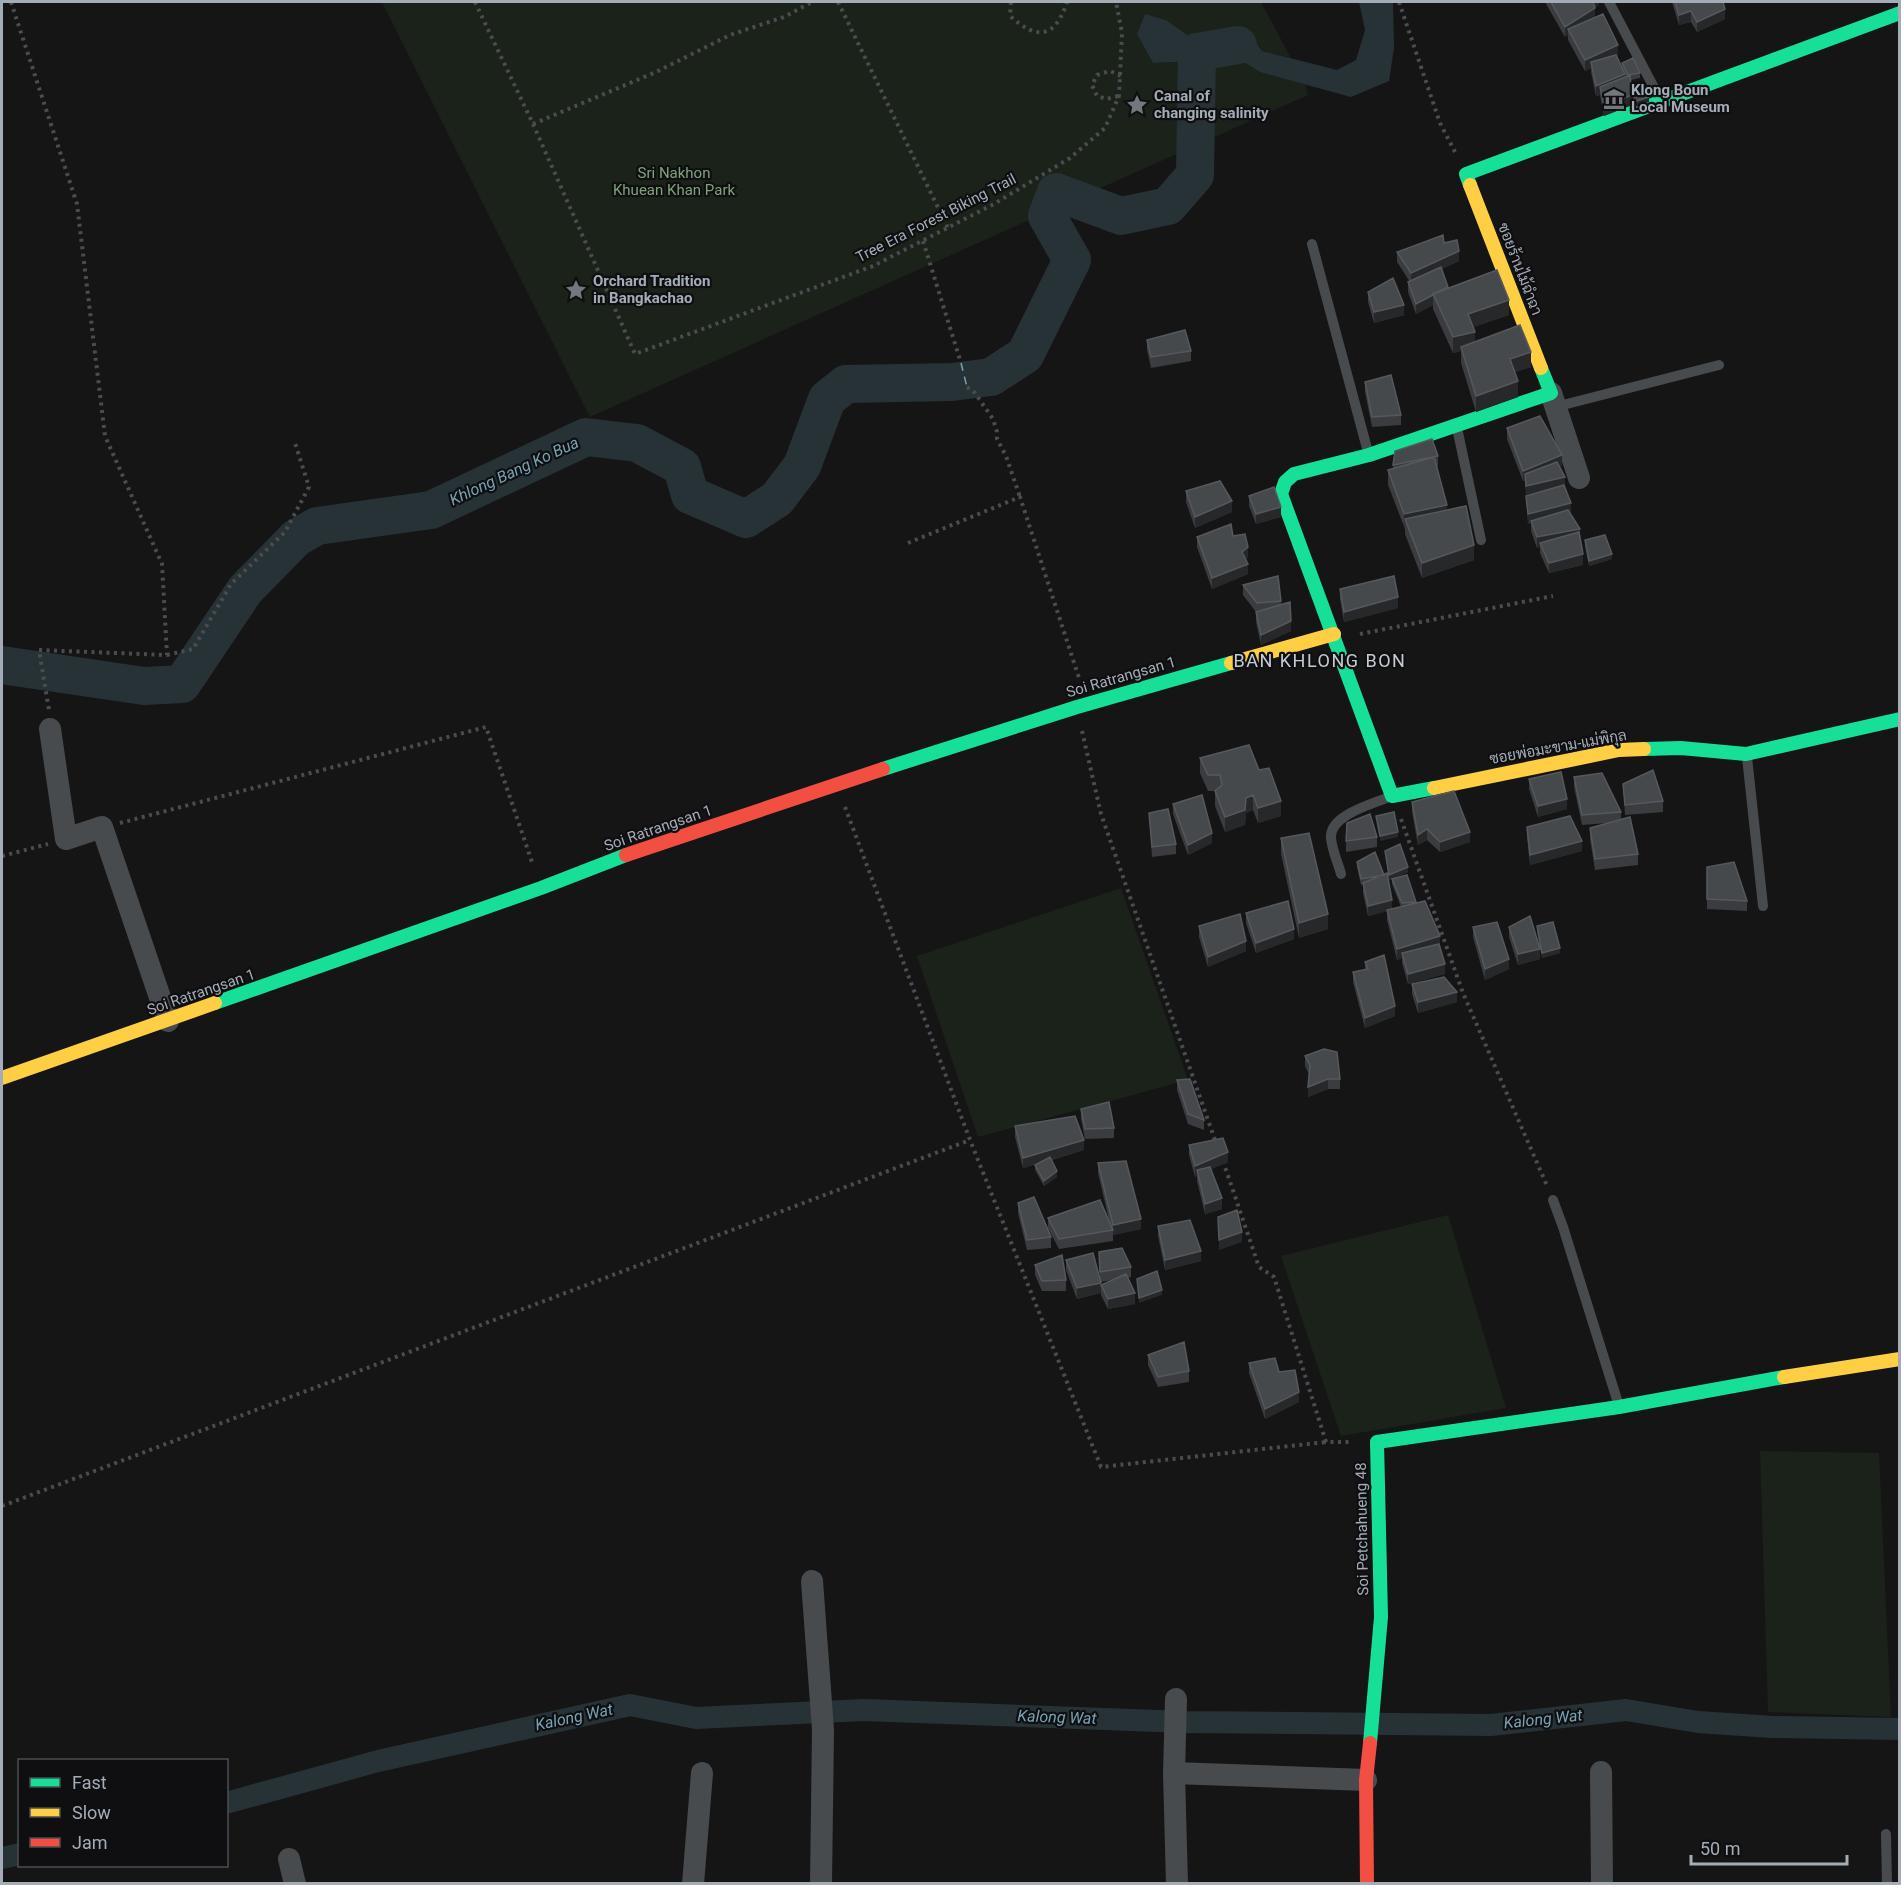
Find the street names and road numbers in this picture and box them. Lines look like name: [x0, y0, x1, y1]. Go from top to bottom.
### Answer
street label: Tree Era Forest Biking Trail: [853, 170, 1019, 266]
street label: ซอยร้านไม้ฉำฉา: [1494, 220, 1547, 318]
street label: Soi Ratrangsan 1: [1064, 653, 1178, 701]
street label: ซอยพ่อมะขาม-แม่พิกุล: [1488, 725, 1628, 770]
street label: Soi Ratrangsan 1: [602, 801, 714, 855]
street label: Soi Ratrangsan 1: [145, 965, 257, 1019]
street label: Soi Petchahueng 48: [1352, 1462, 1372, 1596]

